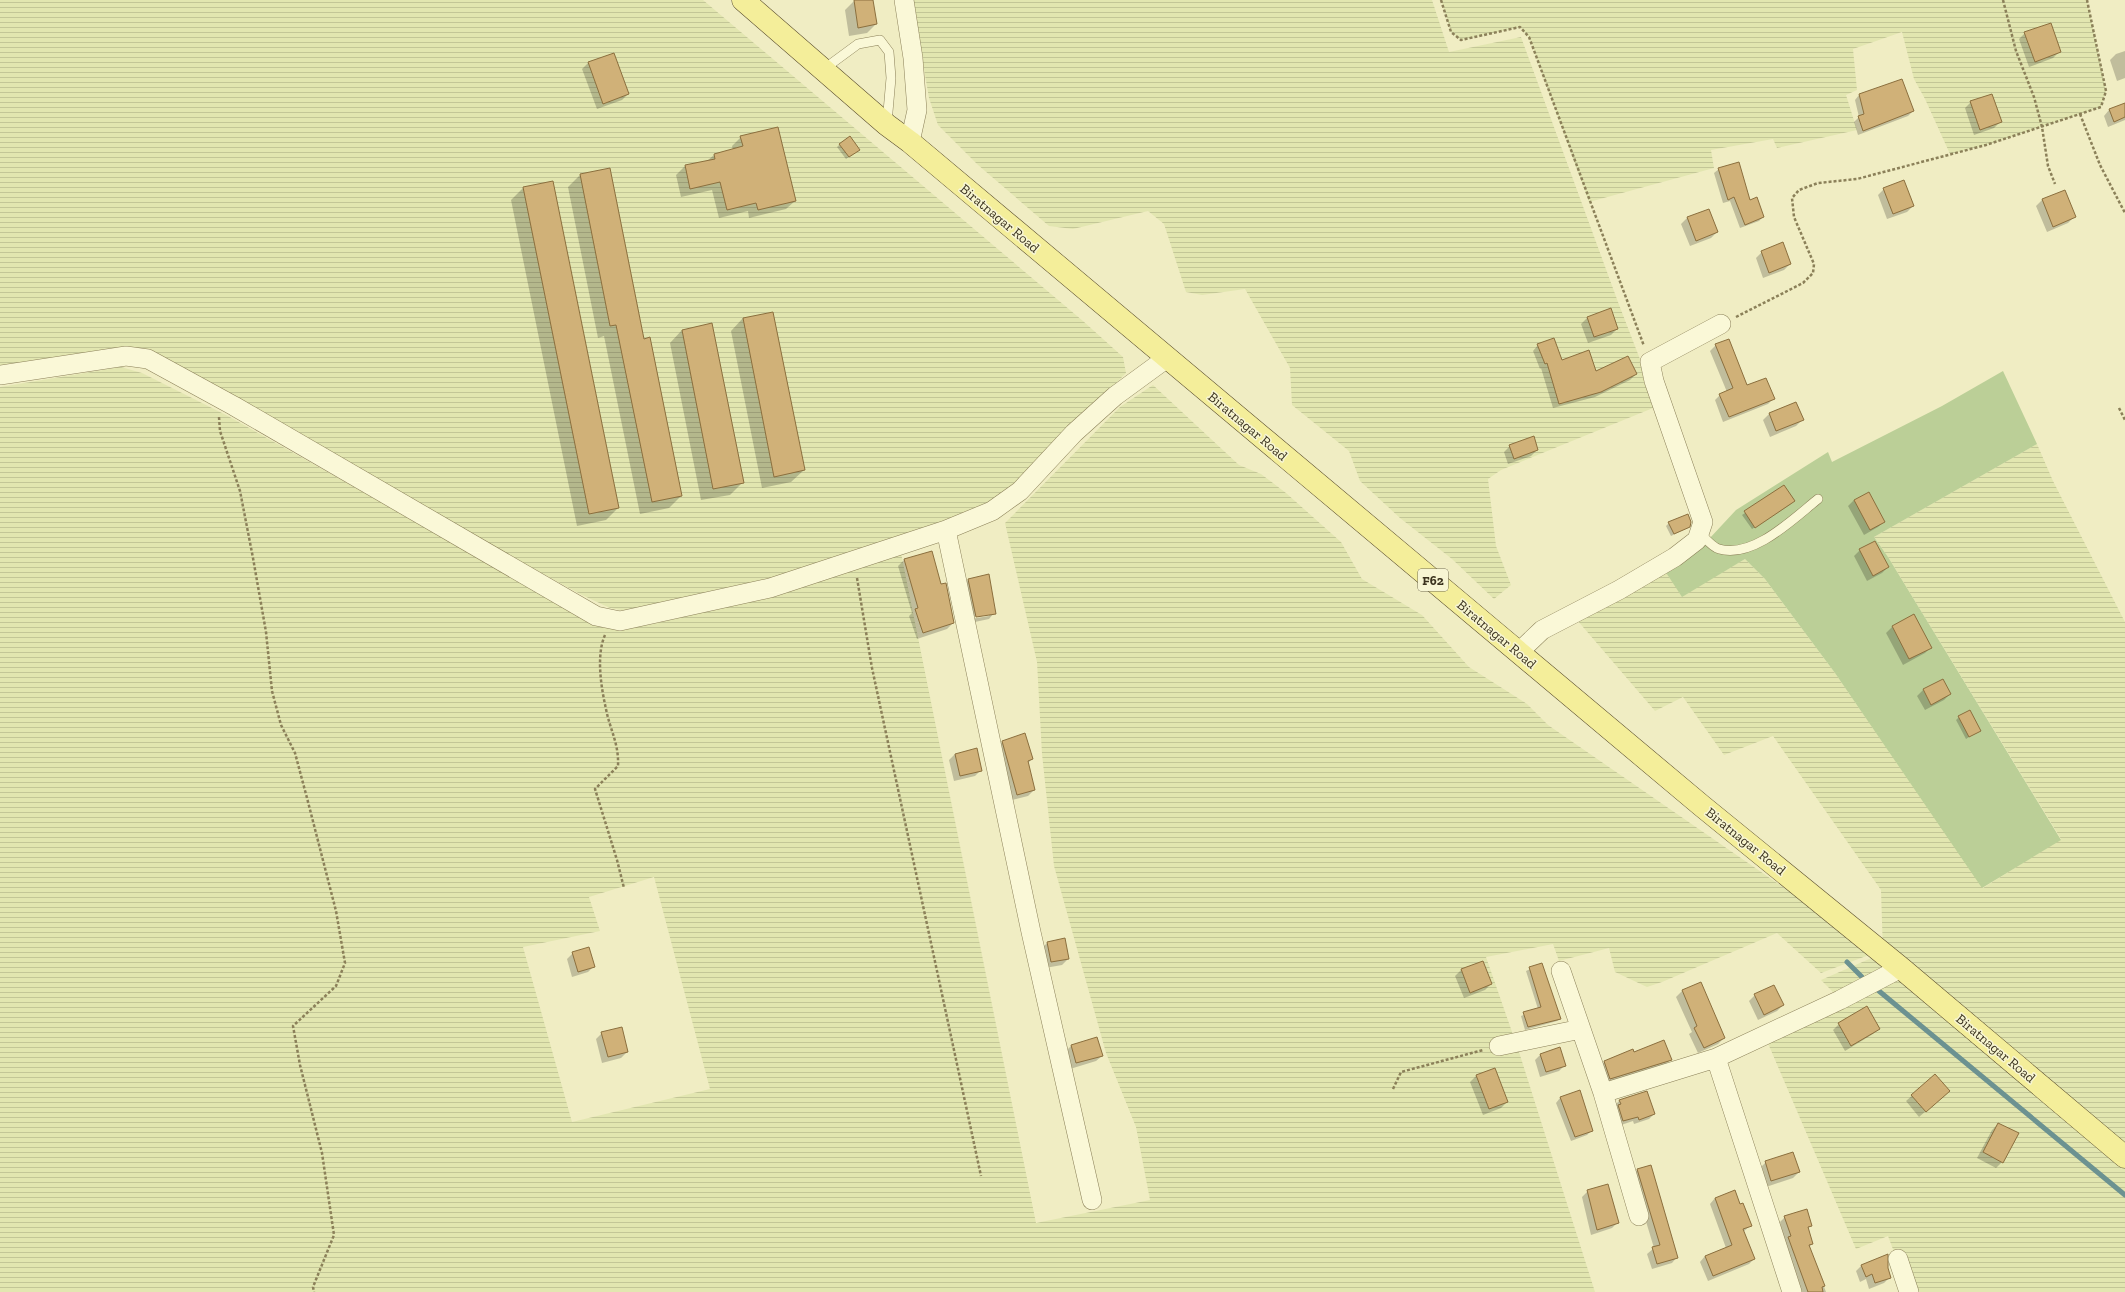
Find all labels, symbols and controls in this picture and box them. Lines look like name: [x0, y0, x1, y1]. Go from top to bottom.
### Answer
street label: Biratnagar Road: [957, 180, 1043, 257]
street label: Biratnagar Road: [1205, 388, 1291, 465]
road number: F62: [1418, 569, 1448, 591]
street label: Biratnagar Road: [1454, 596, 1540, 673]
street label: Biratnagar Road: [1702, 804, 1789, 879]
street label: Biratnagar Road: [1953, 1010, 2039, 1087]

